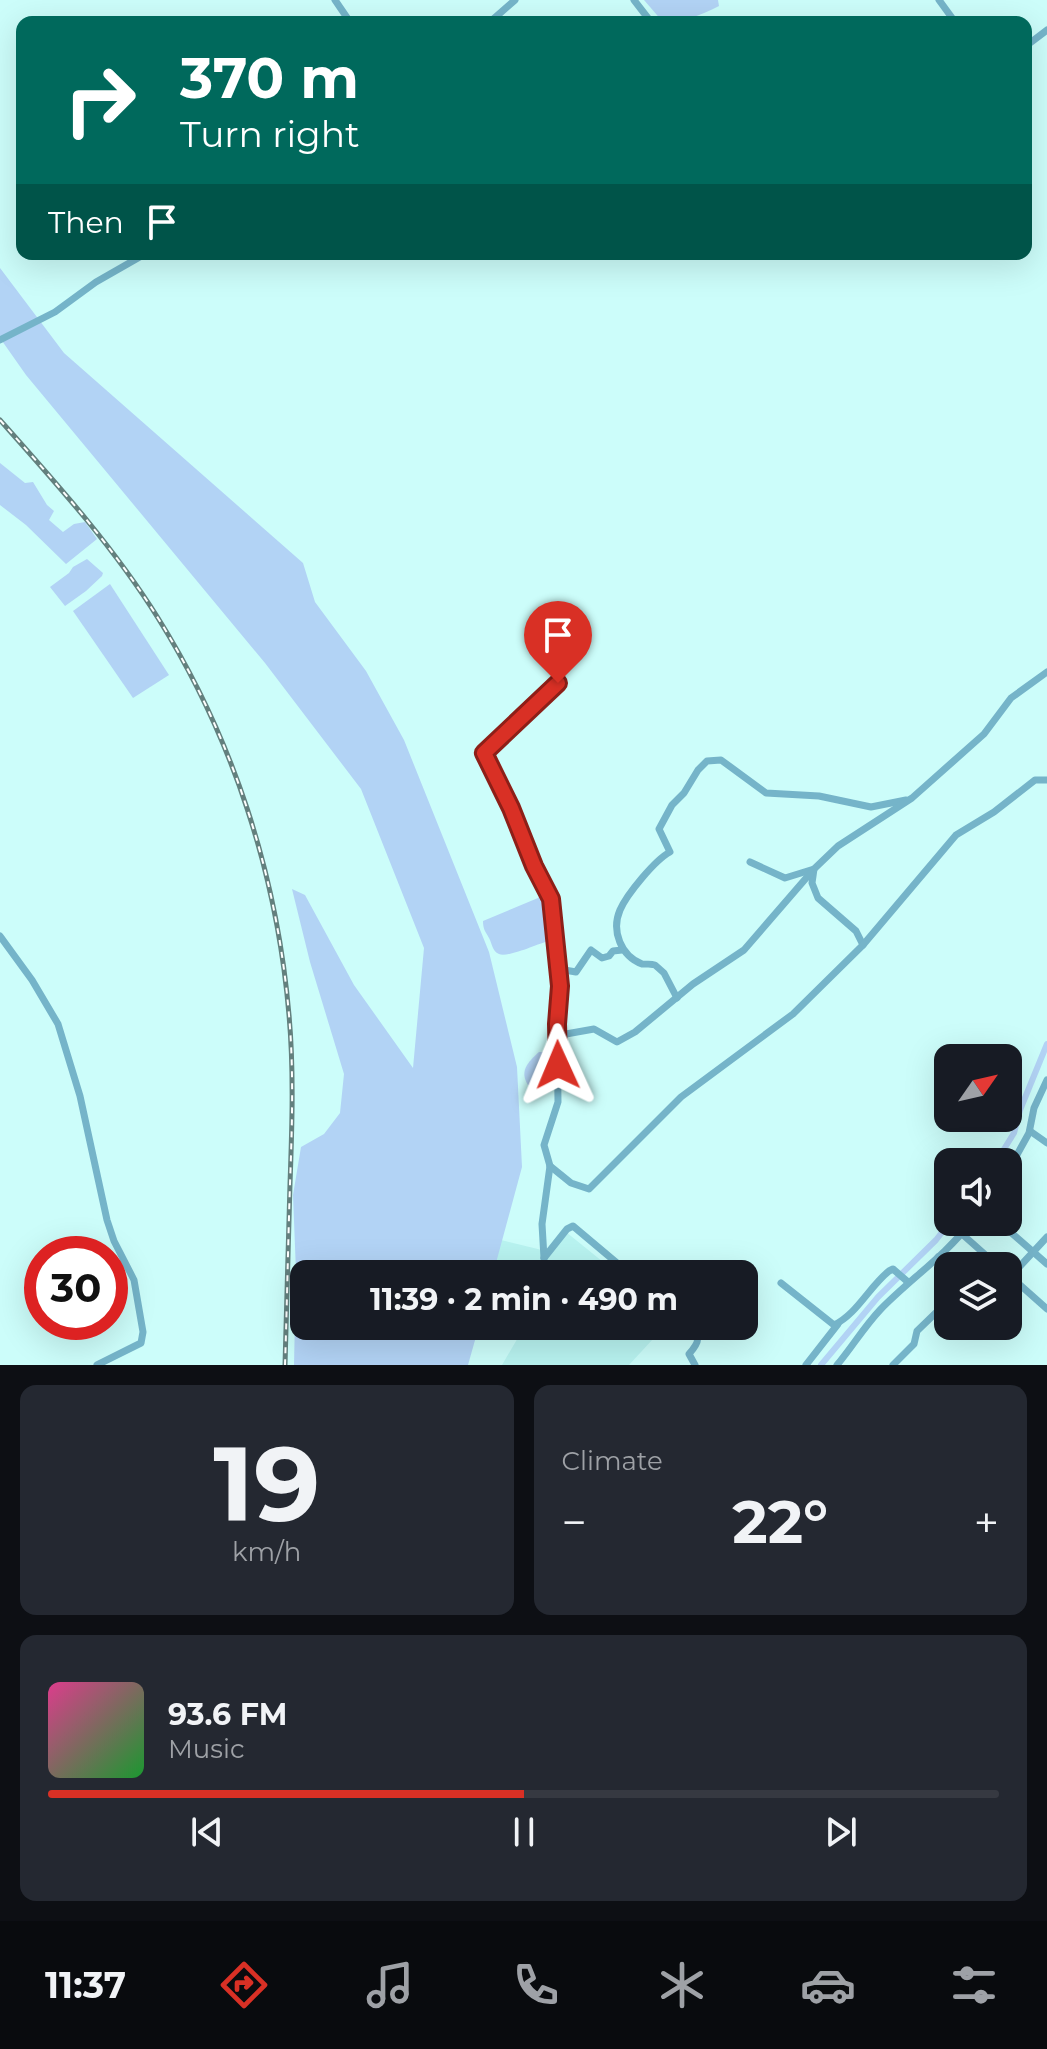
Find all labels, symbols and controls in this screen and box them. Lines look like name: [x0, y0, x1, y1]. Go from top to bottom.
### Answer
text: 370 m: [180, 44, 359, 112]
icon: right: [48, 48, 152, 152]
text: Turn right: [180, 112, 360, 156]
icon: arrive: [140, 200, 184, 244]
text: Then: [48, 204, 124, 241]
pin: [524, 601, 592, 683]
icon: arrive: [536, 613, 580, 657]
position arrow: [516, 1023, 600, 1107]
north arrow: [934, 1044, 1022, 1132]
map controls: [934, 1044, 1022, 1340]
button: sound: [934, 1148, 1022, 1236]
speed limit sign: 30: [24, 1236, 128, 1340]
button: layers: [934, 1252, 1022, 1340]
text: 11:39 · 2 min · 490 m: [370, 1281, 678, 1318]
text: 19: [213, 1420, 320, 1547]
text: Climate: [562, 1445, 663, 1477]
text: 22°: [732, 1485, 828, 1558]
text: −: [562, 1495, 587, 1549]
text: +: [974, 1495, 999, 1549]
text: km/h: [232, 1536, 301, 1568]
text: 93.6 FM: [168, 1696, 287, 1733]
text: Music: [168, 1733, 245, 1765]
icon: previous: [185, 1810, 229, 1854]
icon: pause: [502, 1810, 546, 1854]
icon: next: [819, 1810, 863, 1854]
icon: directions: [216, 1957, 272, 2013]
icon: music: [362, 1957, 418, 2013]
icon: phone: [508, 1957, 564, 2013]
icon: climate: [654, 1957, 710, 2013]
icon: car: [800, 1957, 856, 2013]
icon: filters: [946, 1957, 1002, 2013]
text: 11:37: [45, 1963, 126, 2007]

